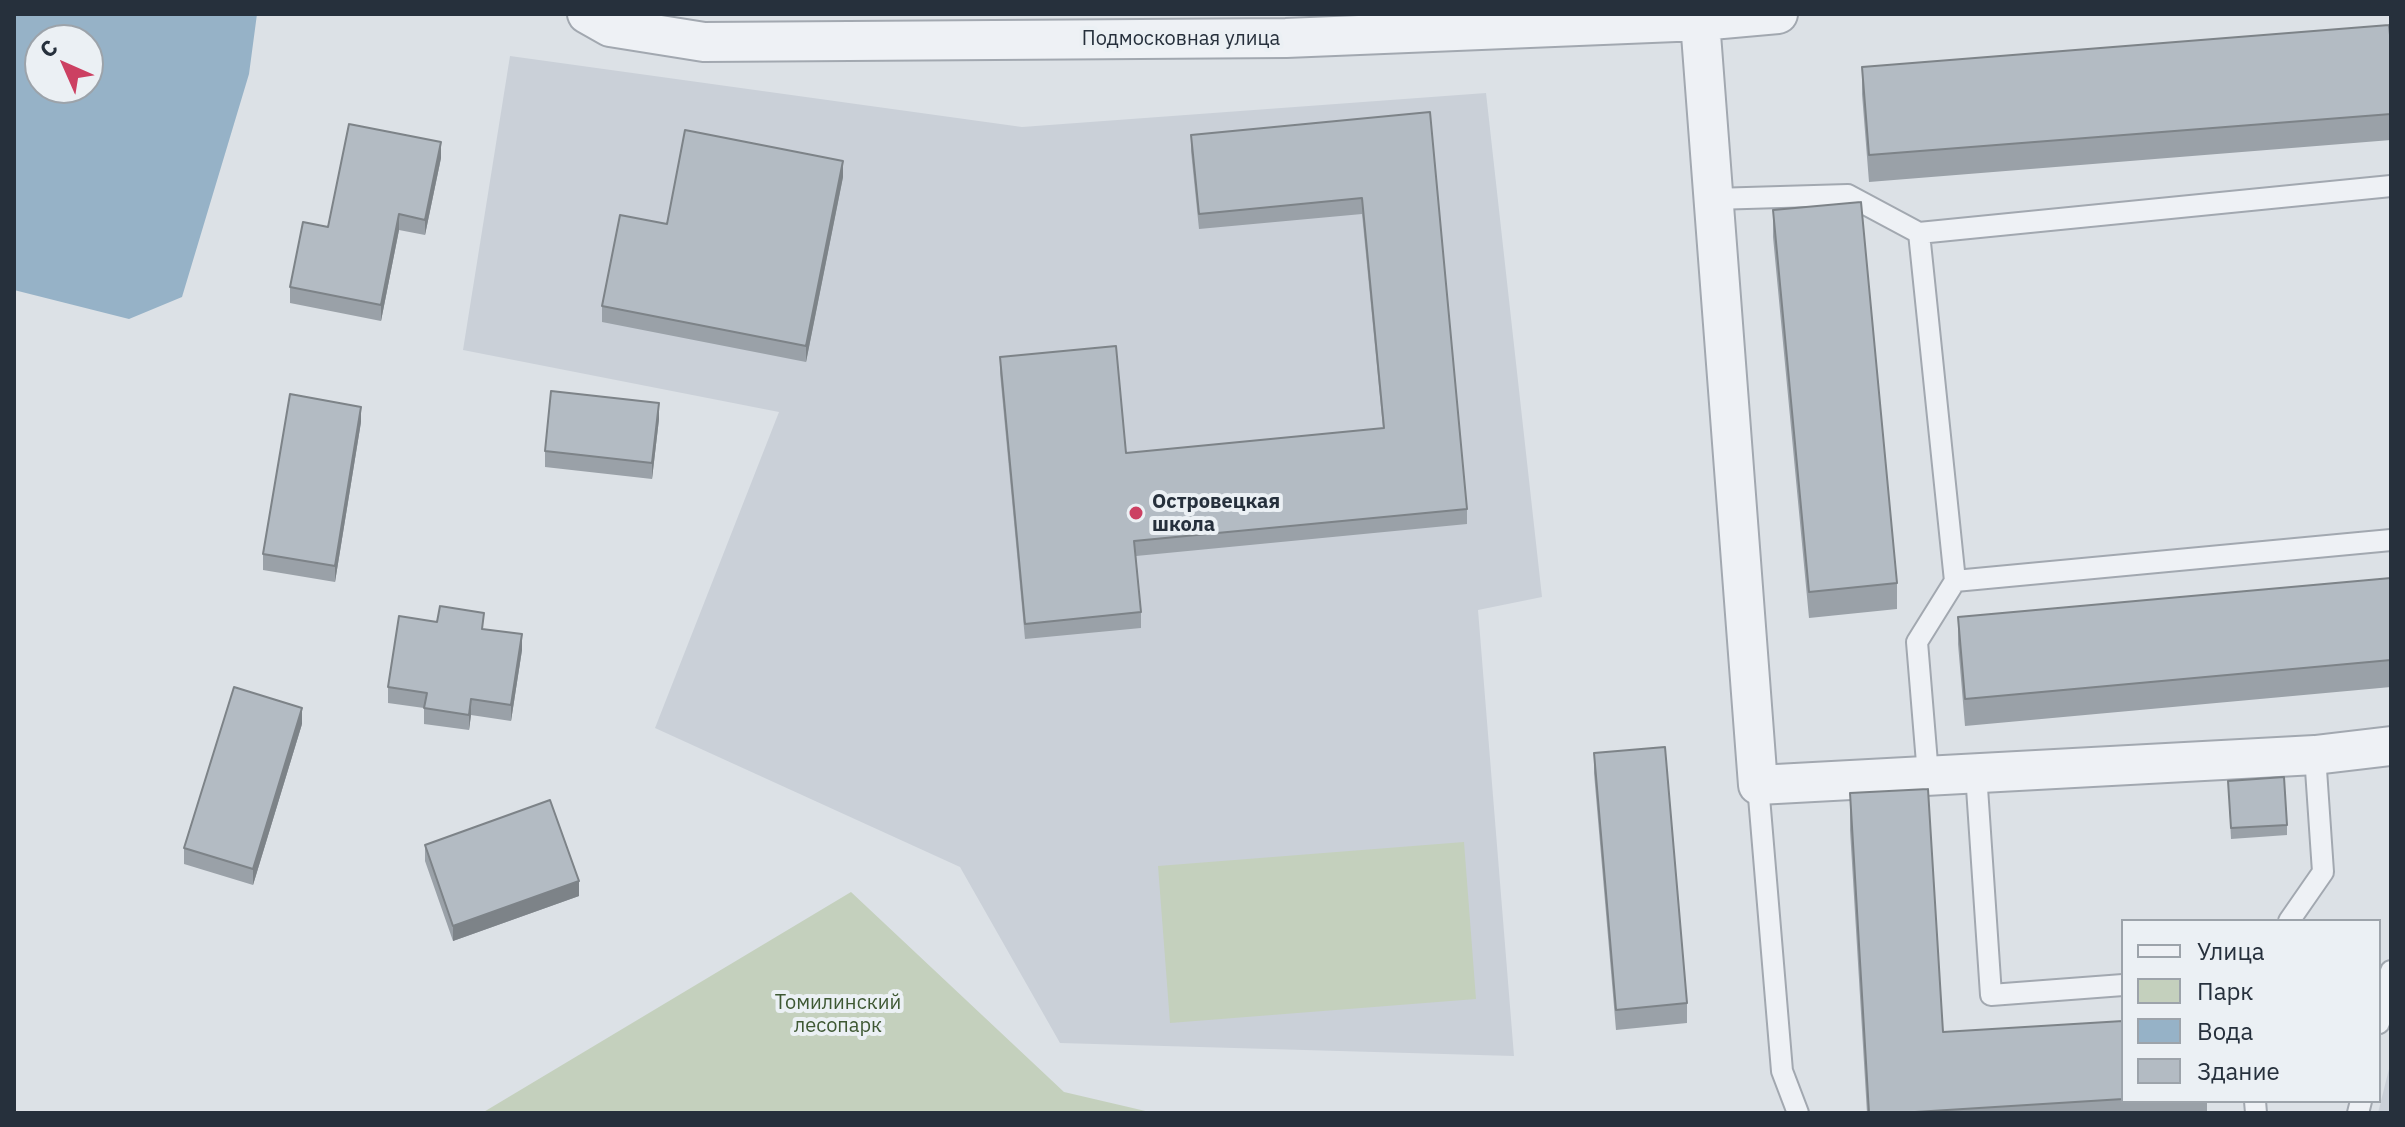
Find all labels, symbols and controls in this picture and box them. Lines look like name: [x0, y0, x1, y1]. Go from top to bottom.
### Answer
north arrow: [24, 24, 104, 104]
street label: Подмосковная улица: [1082, 27, 1280, 51]
text: С: [33, 33, 63, 63]
place label: Островецкая школа: [1152, 490, 1280, 537]
marker: Островецкая школа: [1127, 504, 1145, 522]
legend: [2121, 919, 2381, 1103]
text: Улица: [2197, 935, 2265, 967]
text: Парк: [2197, 975, 2254, 1007]
park label: Томилинский лесопарк: [775, 991, 901, 1038]
text: Вода: [2197, 1015, 2253, 1047]
text: Здание: [2197, 1055, 2280, 1087]

